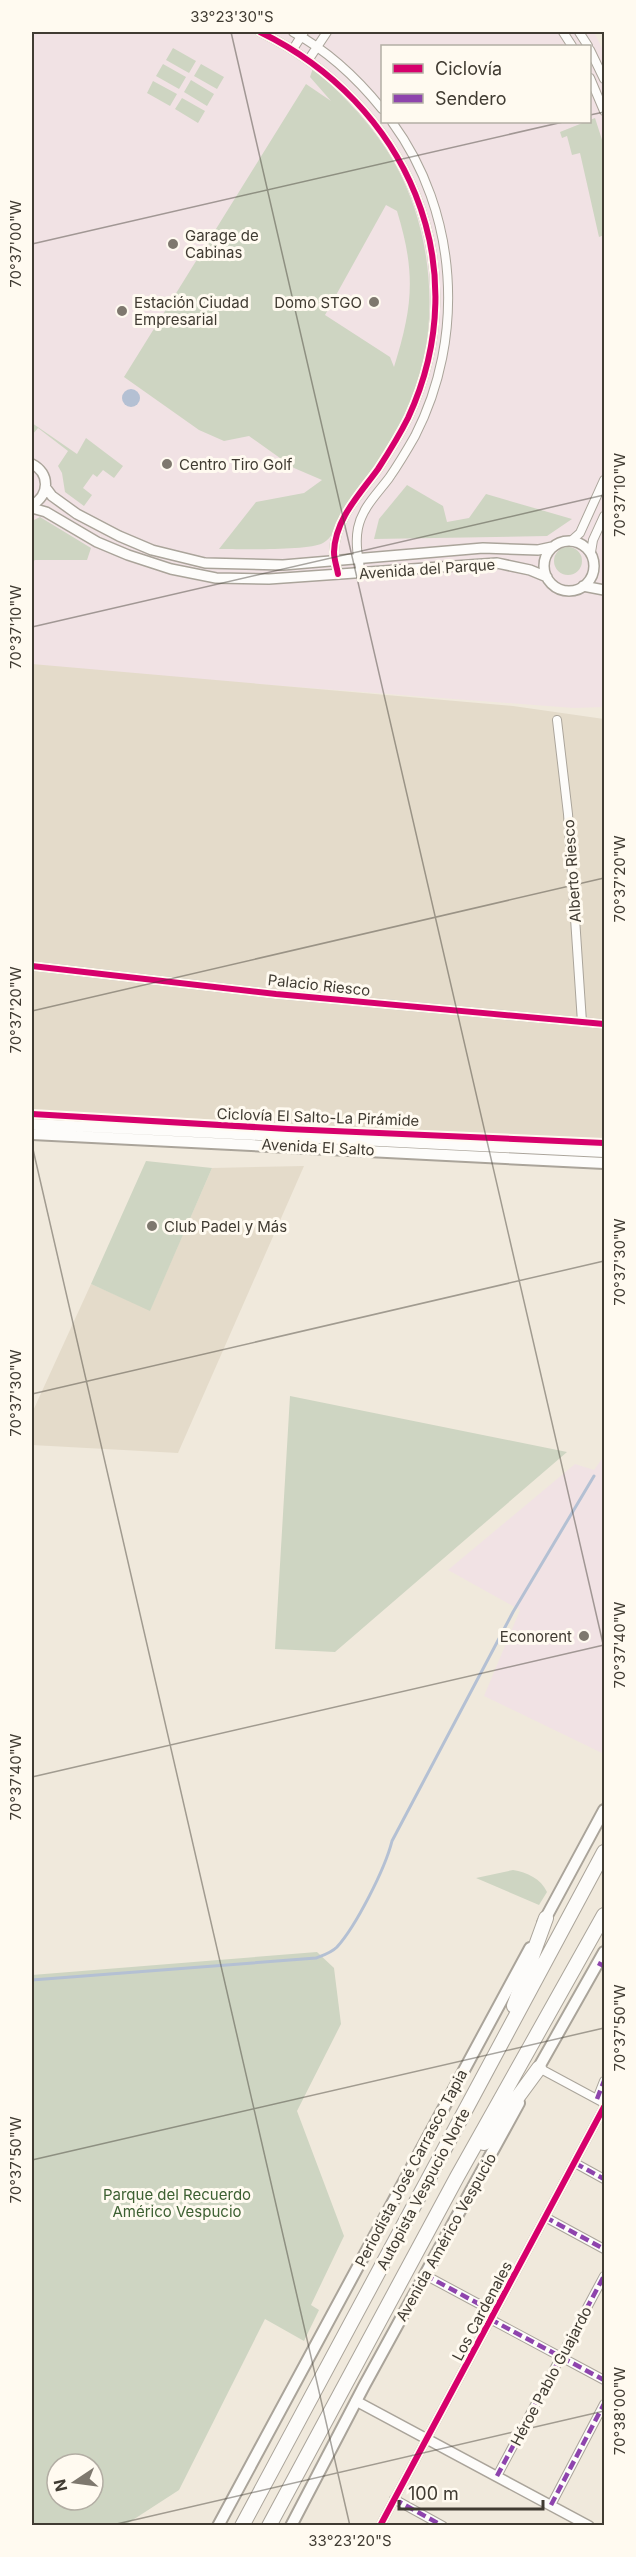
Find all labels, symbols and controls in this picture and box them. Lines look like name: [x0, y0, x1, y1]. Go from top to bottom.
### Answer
text: 33°23'30"S: [190, 7, 274, 26]
legend: [381, 45, 591, 123]
text: Ciclovía: [435, 58, 502, 79]
text: Sendero: [435, 88, 506, 109]
text: 70°37'00"W: [6, 200, 25, 288]
place label: Garage de Cabinas: [185, 226, 259, 262]
marker: Garage de Cabinas: [166, 237, 180, 251]
place label: Estación Ciudad Empresarial: [134, 293, 249, 329]
place label: Domo STGO: [274, 293, 362, 312]
marker: Domo STGO: [367, 295, 381, 309]
marker: Estación Ciudad Empresarial: [115, 304, 129, 318]
text: 70°37'10"W: [610, 453, 629, 537]
place label: Centro Tiro Golf: [179, 455, 293, 474]
marker: Centro Tiro Golf: [160, 457, 174, 471]
street label: Avenida del Parque: [358, 555, 496, 583]
text: 70°37'10"W: [6, 585, 25, 669]
street label: Alberto Riesco: [559, 819, 585, 923]
text: 70°37'20"W: [610, 835, 629, 923]
text: 70°37'20"W: [6, 966, 25, 1054]
street label: Palacio Riesco: [267, 970, 371, 1000]
street label: Ciclovía El Salto-La Pirámide: [216, 1104, 420, 1130]
street label: Avenida El Salto: [261, 1135, 375, 1159]
place label: Club Padel y Más: [164, 1217, 287, 1236]
text: 70°37'30"W: [610, 1218, 629, 1306]
marker: Club Padel y Más: [145, 1219, 159, 1233]
text: 70°37'30"W: [6, 1349, 25, 1437]
text: 70°37'40"W: [610, 1601, 629, 1688]
place label: Econorent: [500, 1627, 572, 1646]
marker: Econorent: [577, 1629, 591, 1643]
text: 70°37'40"W: [6, 1733, 25, 1820]
text: 70°37'50"W: [610, 1984, 629, 2072]
street label: Periodista José Carrasco Tapia: [351, 2066, 471, 2270]
street label: Autopista Vespucio Norte: [372, 2105, 474, 2273]
text: 70°37'50"W: [6, 2116, 25, 2204]
street label: Avenida Américo Vespucio: [392, 2149, 500, 2325]
park label: Parque del Recuerdo Américo Vespucio: [103, 2185, 251, 2221]
street label: Los Cardenales: [448, 2258, 516, 2364]
street label: Héroe Pablo Guajardo: [506, 2303, 596, 2449]
text: 70°38'00"W: [610, 2367, 629, 2455]
north arrow: [45, 2452, 105, 2512]
scale bar: [399, 2473, 543, 2511]
text: N: [49, 2477, 72, 2494]
text: 100 m: [408, 2483, 459, 2504]
text: 33°23'20"S: [308, 2531, 392, 2550]

